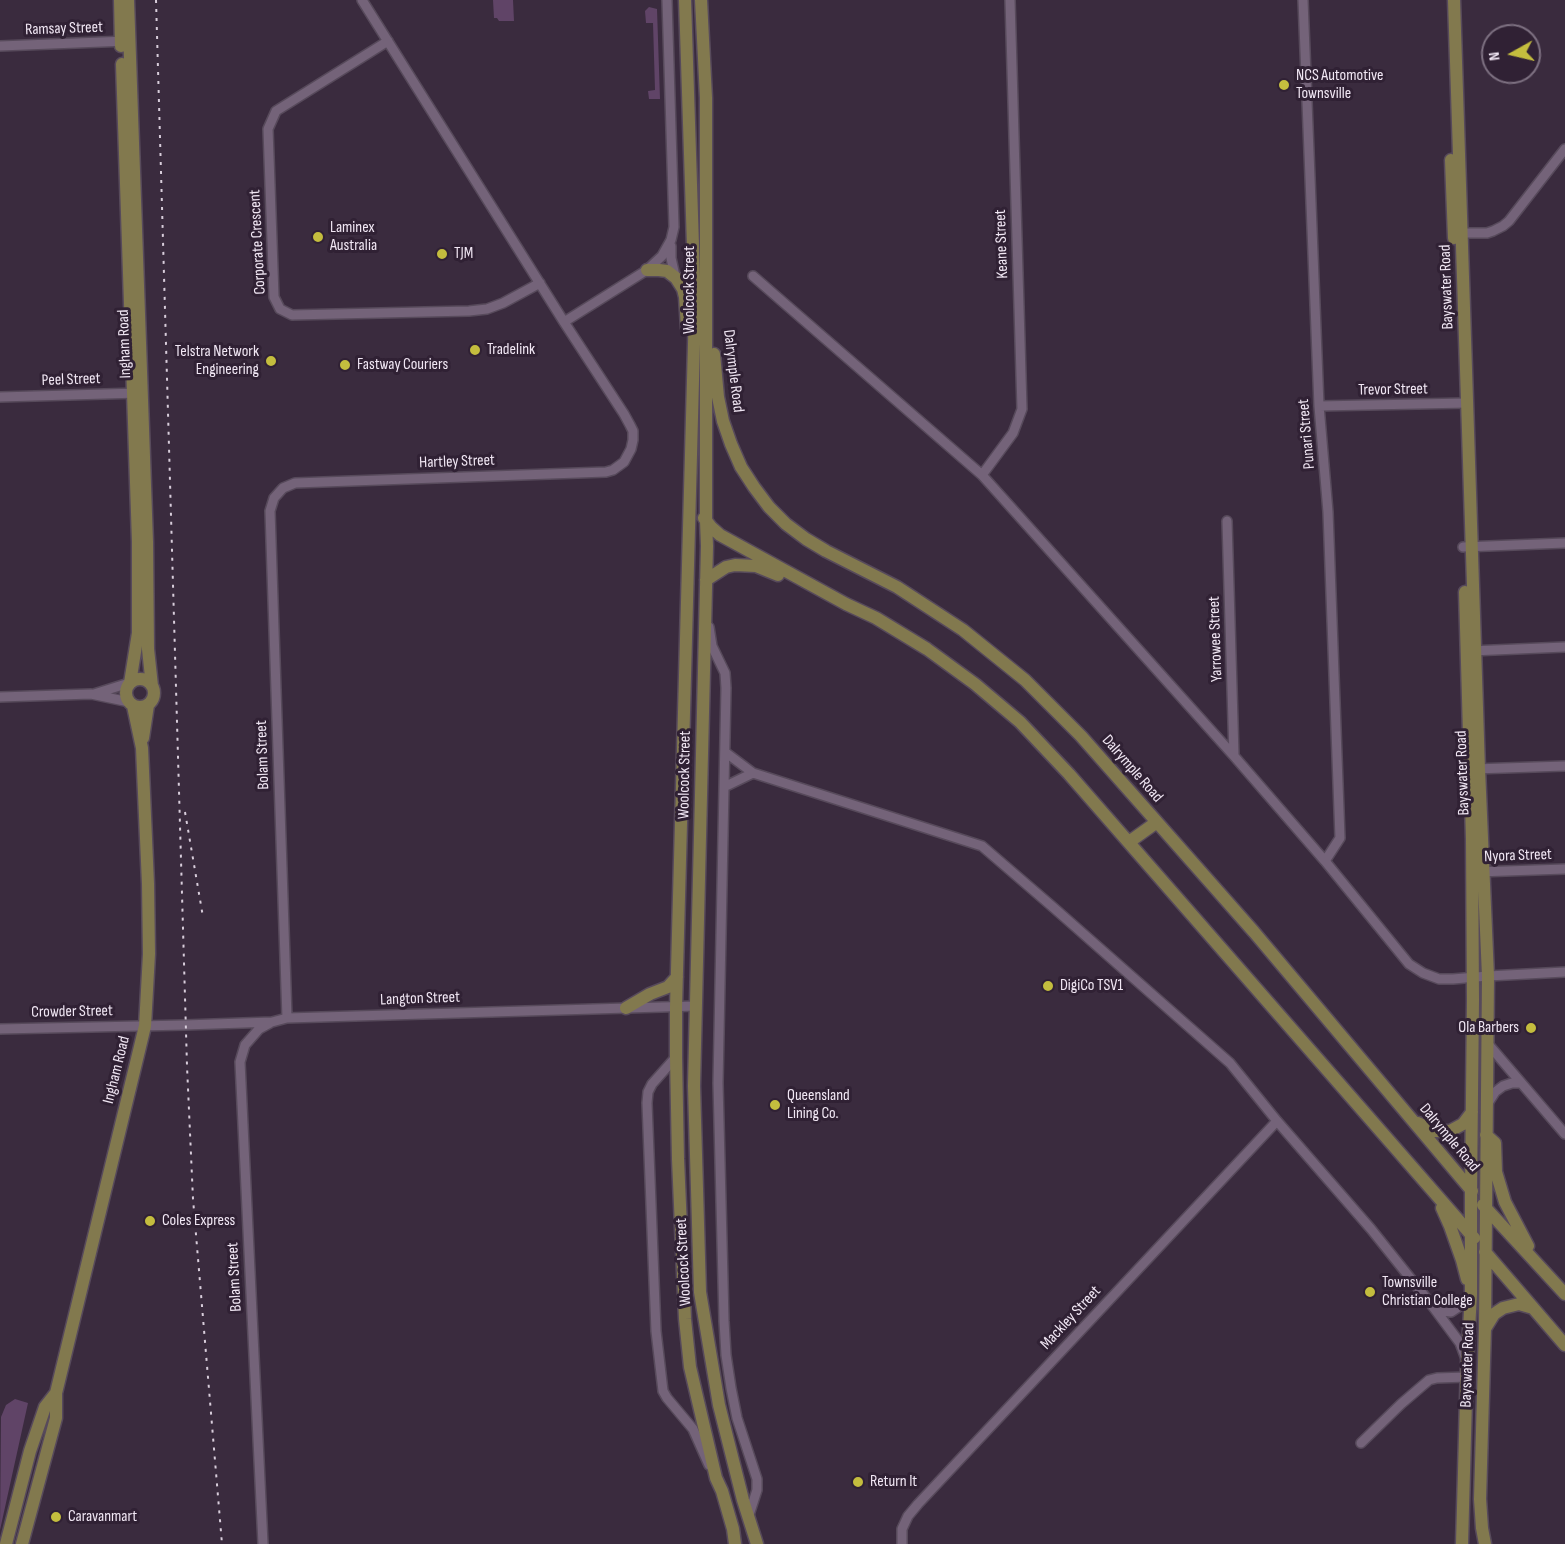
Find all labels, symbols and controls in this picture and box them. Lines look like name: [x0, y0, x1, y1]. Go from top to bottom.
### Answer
street label: Ramsay Street: [25, 18, 103, 40]
north arrow: [1481, 24, 1541, 84]
text: N: [1485, 51, 1505, 62]
place label: NCS Automotive Townsville: [1296, 66, 1384, 104]
marker: NCS Automotive Townsville: [1277, 78, 1291, 92]
street label: Corporate Crescent: [246, 189, 270, 295]
street label: Keane Street: [991, 209, 1013, 279]
place label: Laminex Australia: [330, 218, 377, 256]
marker: Laminex Australia: [311, 230, 325, 244]
place label: TJM: [454, 244, 473, 264]
street label: Bayswater Road: [1436, 244, 1458, 330]
street label: Woolcock Street: [680, 246, 700, 334]
marker: TJM: [435, 247, 449, 261]
street label: Ingham Road: [114, 309, 136, 379]
street label: Dalrymple Road: [718, 328, 748, 414]
place label: Tradelink: [487, 340, 535, 360]
place label: Telstra Network Engineering: [175, 342, 259, 380]
marker: Tradelink: [468, 343, 482, 357]
marker: Telstra Network Engineering: [264, 354, 278, 368]
place label: Fastway Couriers: [357, 355, 448, 375]
marker: Fastway Couriers: [338, 358, 352, 372]
street label: Peel Street: [41, 369, 101, 391]
street label: Trevor Street: [1358, 380, 1428, 400]
street label: Punari Street: [1294, 398, 1320, 470]
street label: Hartley Street: [419, 451, 495, 473]
street label: Yarrowee Street: [1205, 596, 1227, 682]
street label: Bolam Street: [252, 720, 274, 790]
street label: Bayswater Road: [1452, 730, 1474, 816]
street label: Woolcock Street: [675, 731, 695, 819]
street label: Dalrymple Road: [1097, 731, 1167, 807]
street label: Nyora Street: [1484, 845, 1552, 867]
place label: DigiCo TSV1: [1060, 976, 1123, 996]
marker: DigiCo TSV1: [1041, 979, 1055, 993]
street label: Langton Street: [380, 988, 460, 1010]
street label: Crowder Street: [31, 1002, 113, 1022]
place label: Ola Barbers: [1458, 1018, 1519, 1038]
marker: Ola Barbers: [1524, 1021, 1538, 1035]
street label: Ingham Road: [99, 1034, 135, 1106]
place label: Queensland Lining Co.: [787, 1086, 850, 1124]
marker: Queensland Lining Co.: [768, 1098, 782, 1112]
street label: Dalrymple Road: [1415, 1100, 1483, 1176]
place label: Coles Express: [162, 1211, 235, 1231]
marker: Coles Express: [143, 1214, 157, 1228]
street label: Woolcock Street: [672, 1217, 696, 1307]
street label: Bolam Street: [224, 1242, 246, 1312]
place label: Townsville Christian College: [1382, 1273, 1473, 1311]
street label: Mackley Street: [1037, 1282, 1105, 1354]
marker: Townsville Christian College: [1363, 1285, 1377, 1299]
street label: Bayswater Road: [1457, 1322, 1479, 1408]
place label: Return It: [870, 1472, 917, 1492]
marker: Return It: [851, 1475, 865, 1489]
place label: Caravanmart: [68, 1507, 137, 1527]
marker: Caravanmart: [49, 1510, 63, 1524]

